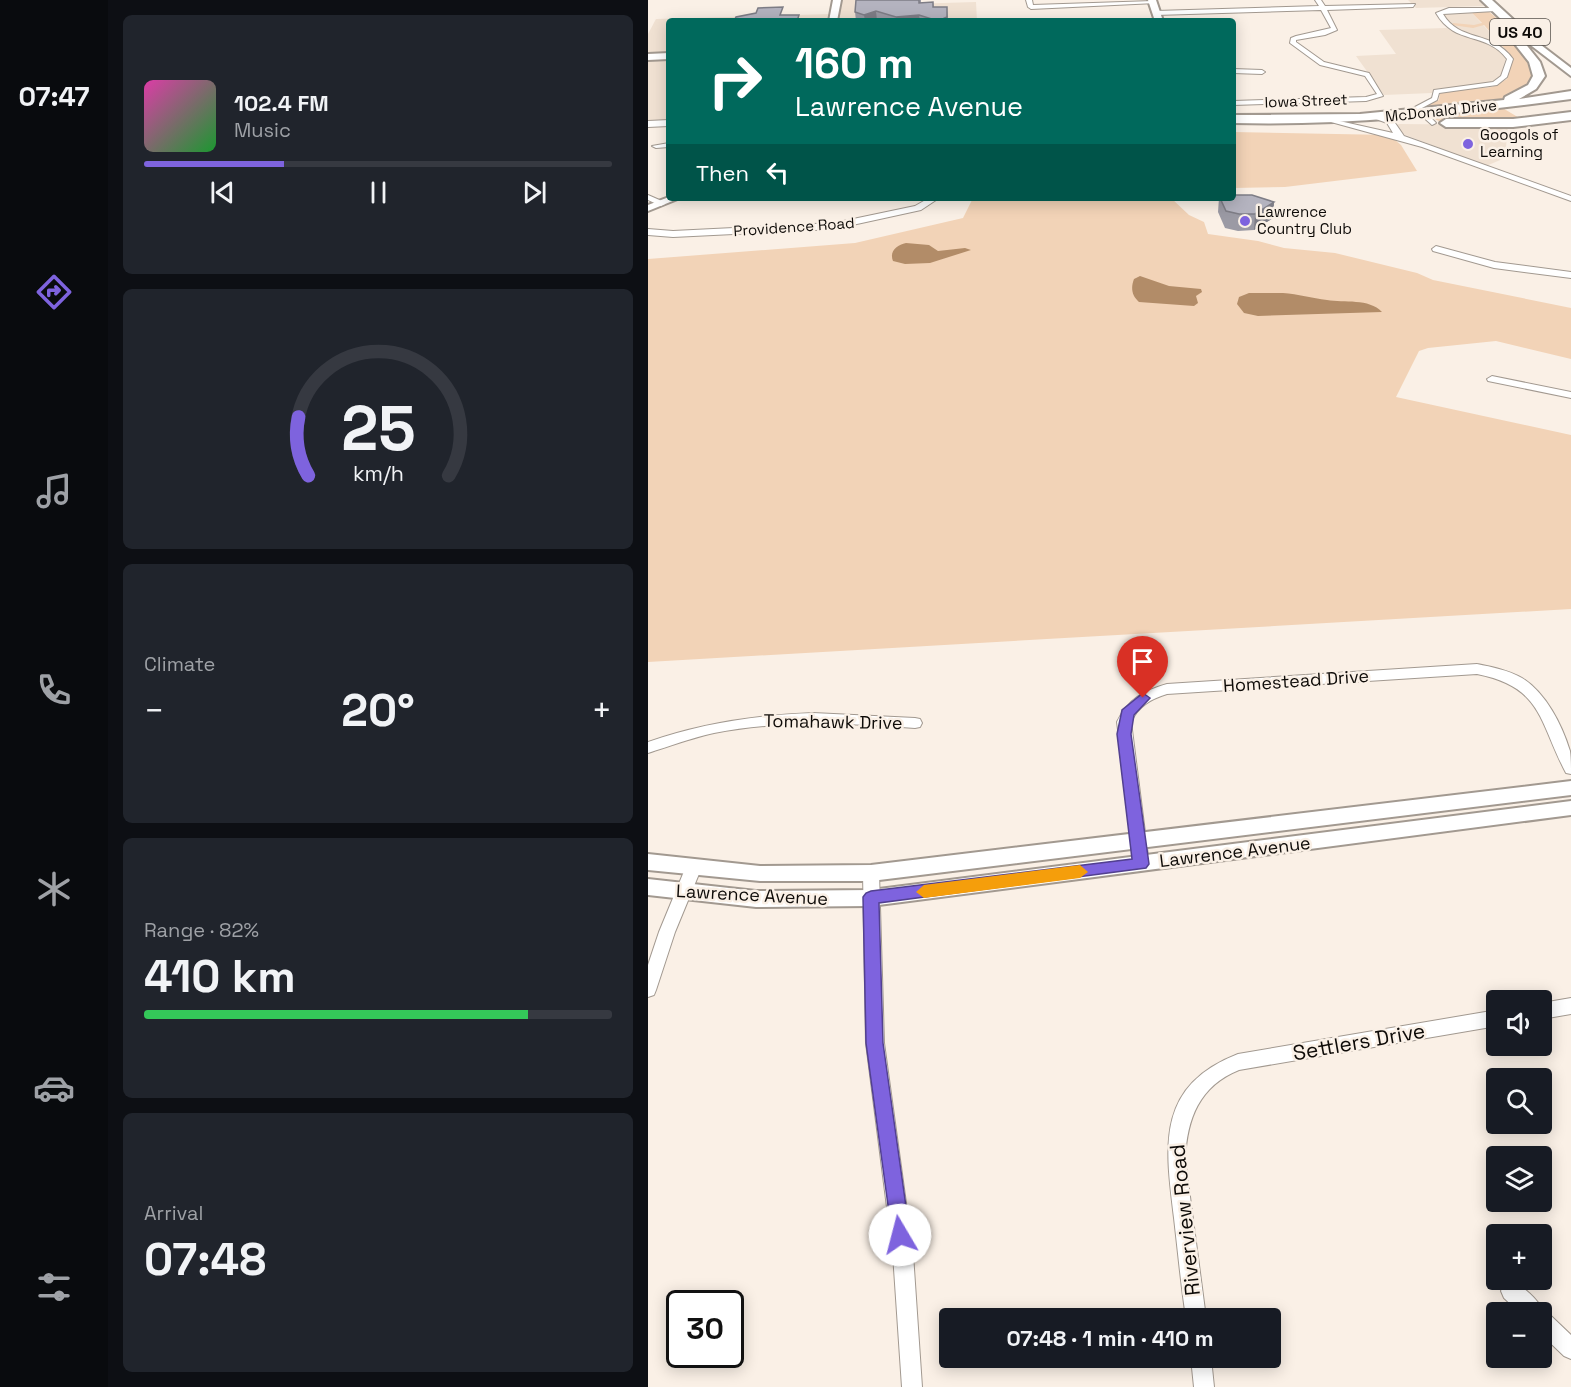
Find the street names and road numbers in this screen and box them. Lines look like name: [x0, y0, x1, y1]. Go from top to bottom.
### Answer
road number: US 40: [1490, 19, 1550, 45]
street label: Iowa Street: [1264, 90, 1348, 111]
street label: McDonald Drive: [1384, 95, 1498, 126]
street label: Providence Road: [733, 213, 855, 240]
street label: Homestead Drive: [1222, 664, 1370, 697]
street label: Tomahawk Drive: [763, 709, 903, 734]
street label: Lawrence Avenue: [1158, 831, 1312, 872]
street label: Lawrence Avenue: [676, 879, 829, 910]
street label: Settlers Drive: [1291, 1017, 1427, 1066]
street label: Riverview Road: [1163, 1143, 1206, 1297]

